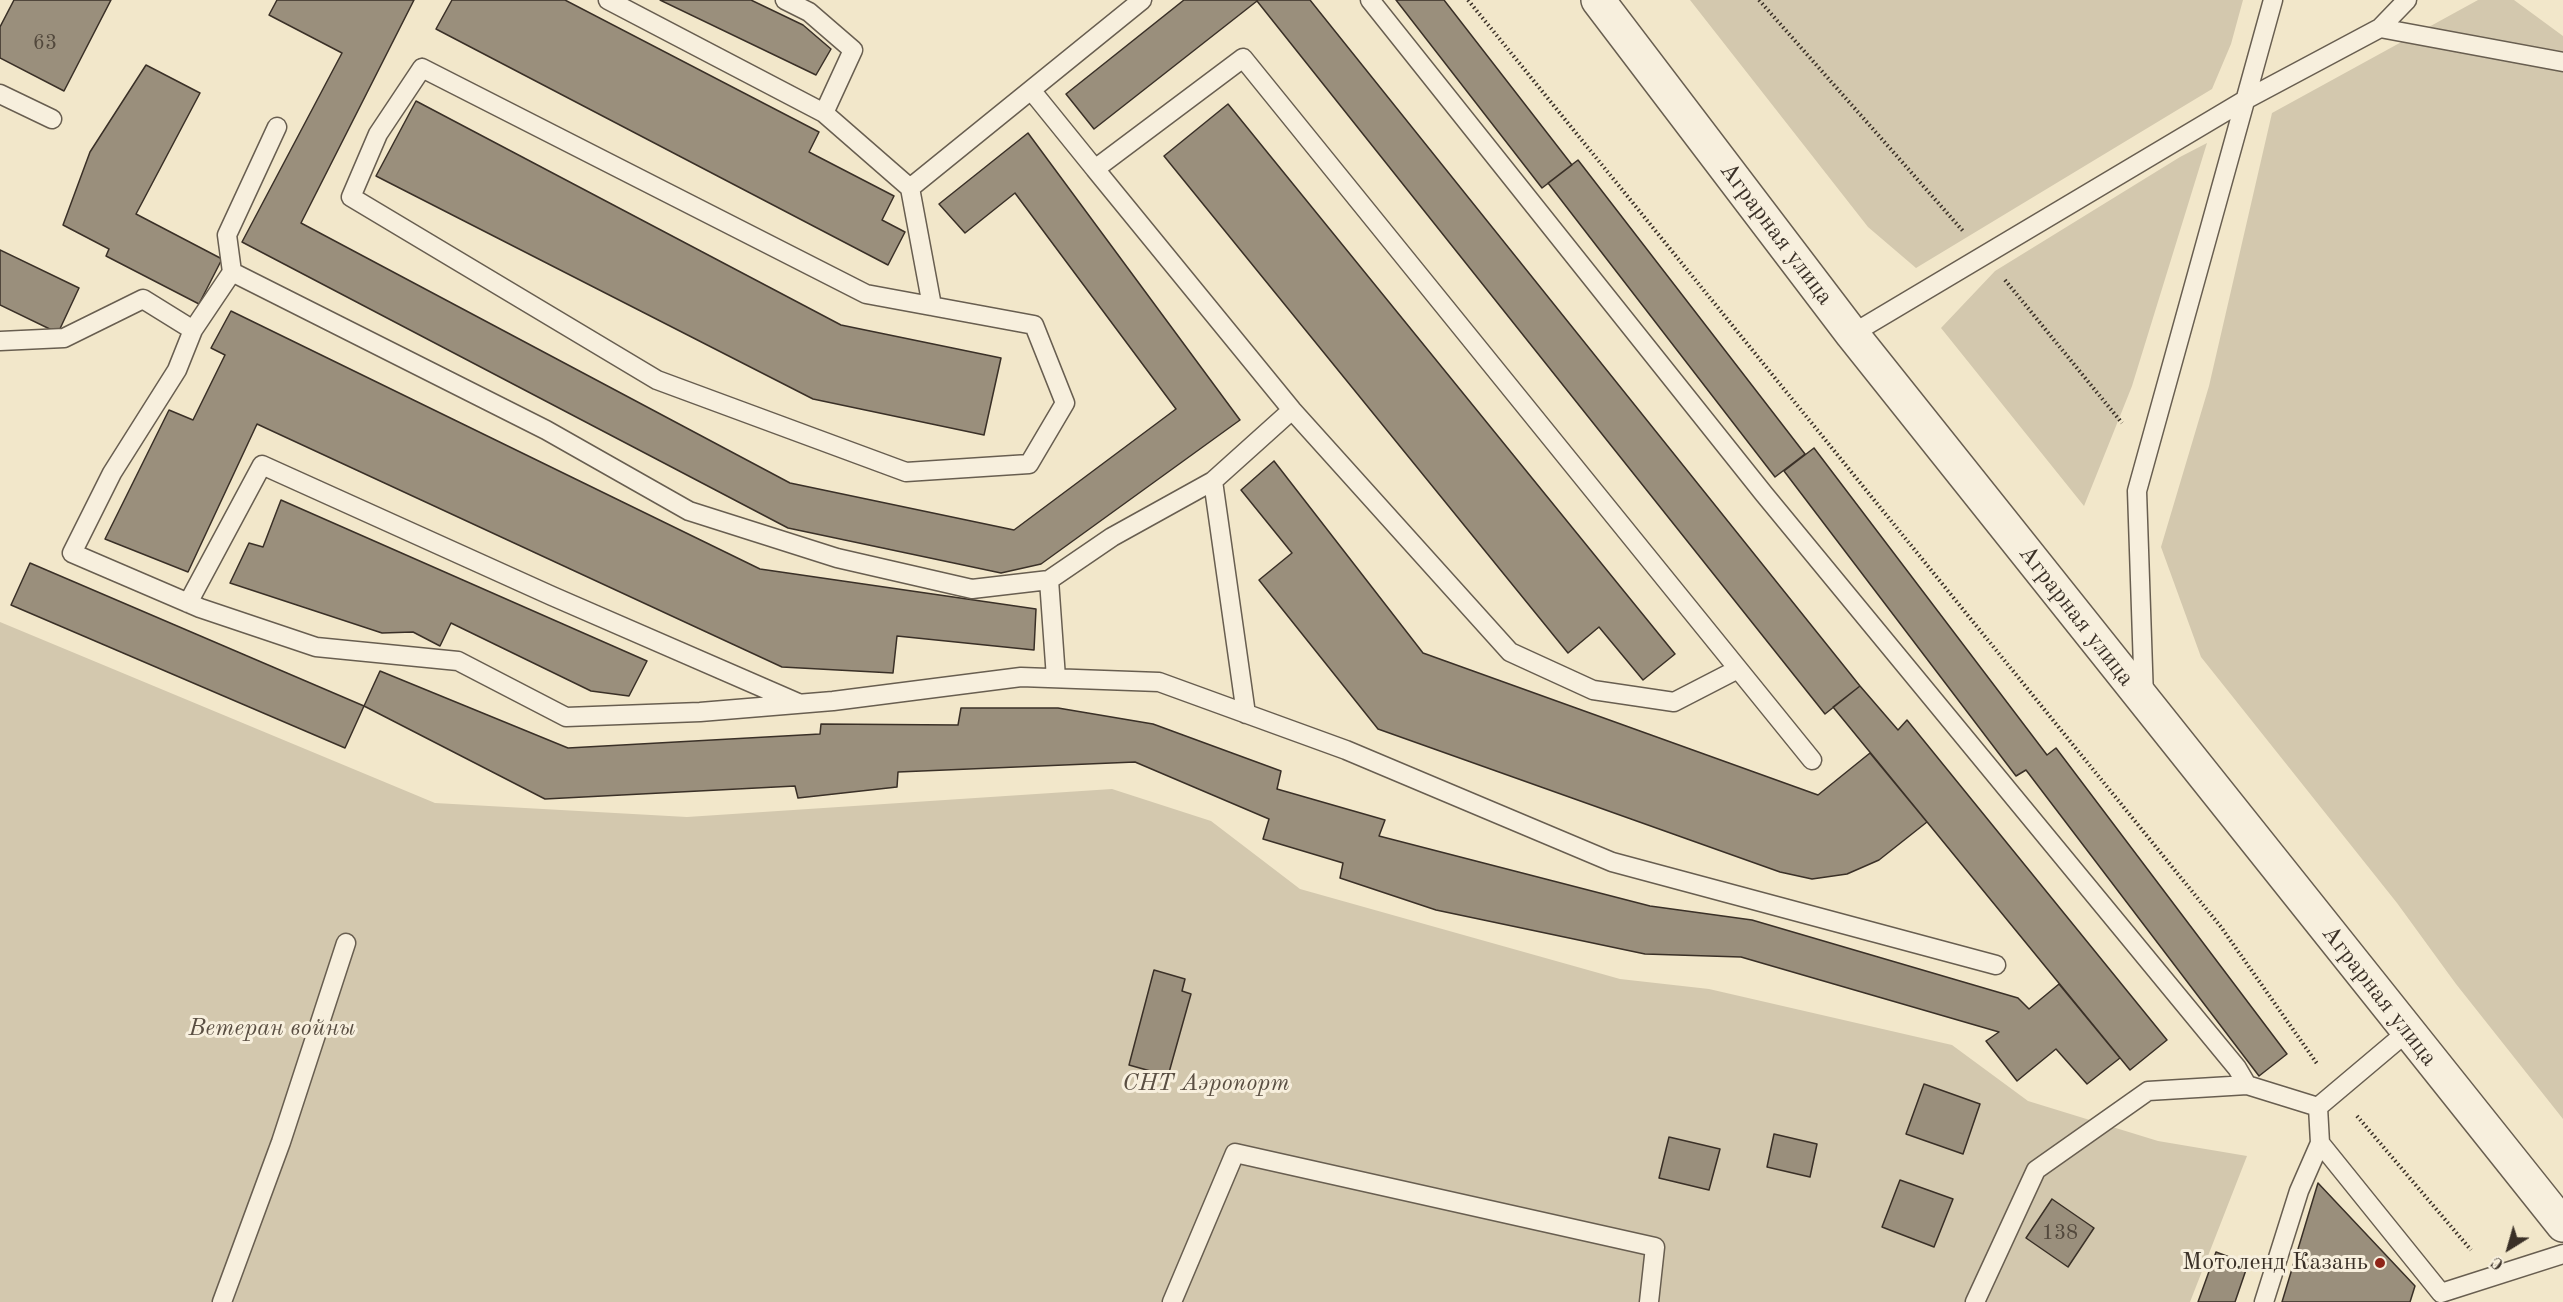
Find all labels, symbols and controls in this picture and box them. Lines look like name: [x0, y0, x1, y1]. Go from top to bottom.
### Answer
house number: 63: [33, 30, 57, 56]
street label: Аграрная улица: [1713, 157, 1839, 311]
street label: Аграрная улица: [2012, 540, 2140, 692]
street label: Аграрная улица: [2315, 920, 2443, 1072]
park label: Ветеран войны: [189, 1015, 355, 1043]
park label: СНТ Аэропорт: [1122, 1070, 1290, 1098]
north arrow: [2479, 1218, 2539, 1278]
house number: 138: [2042, 1220, 2078, 1246]
place label: Мотоленд Казань: [2182, 1249, 2368, 1277]
text: С: [2489, 1253, 2507, 1272]
marker: Мотоленд Казань: [2373, 1256, 2387, 1270]

